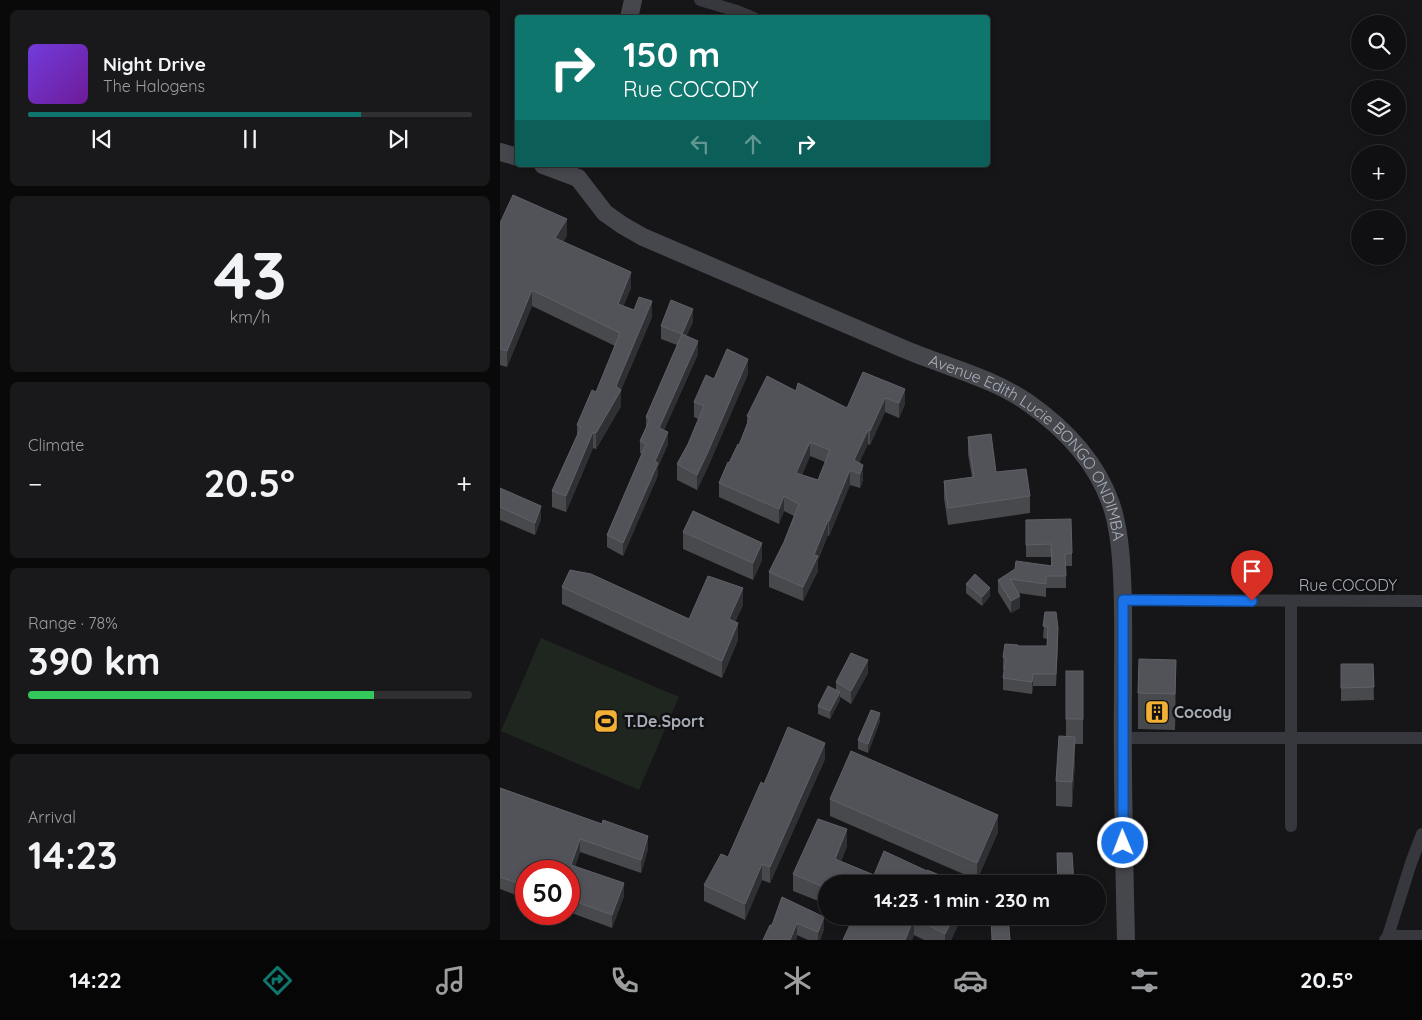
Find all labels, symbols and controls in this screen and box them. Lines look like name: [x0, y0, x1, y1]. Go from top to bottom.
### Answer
map controls: [1351, 15, 1406, 265]
button: search: [1351, 15, 1406, 70]
text: 150 m: [623, 32, 720, 76]
icon: right: [540, 35, 605, 100]
text: Night Drive: [103, 52, 206, 76]
text: Rue COCODY: [623, 75, 758, 103]
text: The Halogens: [103, 76, 205, 96]
button: layers: [1351, 80, 1406, 135]
icon: previous: [88, 125, 116, 153]
icon: pause: [236, 125, 264, 153]
icon: next: [384, 125, 412, 153]
icon: left: [686, 130, 714, 158]
icon: ahead: [739, 130, 767, 158]
icon: right: [792, 130, 820, 158]
button: +: [1351, 145, 1406, 200]
button: −: [1351, 210, 1406, 265]
text: 43: [213, 234, 287, 315]
text: km/h: [230, 307, 270, 327]
street label: Avenue Edith Lucie BONGO ONDIMBA: [926, 350, 1129, 542]
text: Climate: [28, 435, 84, 455]
text: 20.5°: [204, 459, 295, 507]
text: −: [28, 466, 43, 501]
text: +: [456, 466, 472, 501]
pin: [1231, 550, 1273, 601]
icon: arrive: [1238, 557, 1266, 585]
street label: Rue COCODY: [1299, 575, 1397, 595]
text: Range · 78%: [28, 613, 118, 633]
text: 390 km: [28, 637, 161, 685]
building icon: Cocody: [1144, 699, 1170, 725]
place label: Cocody: [1174, 702, 1232, 722]
sports icon: T.De.Sport: [593, 708, 619, 734]
place label: T.De.Sport: [624, 711, 704, 731]
text: Arrival: [28, 807, 76, 827]
position arrow: [1096, 816, 1148, 868]
text: 14:23: [28, 831, 118, 879]
speed limit sign: 50: [515, 860, 580, 925]
text: 14:23 · 1 min · 230 m: [874, 888, 1050, 912]
icon: directions: [260, 963, 295, 998]
icon: music: [433, 963, 468, 998]
icon: phone: [607, 963, 642, 998]
icon: climate: [780, 963, 815, 998]
icon: car: [953, 963, 988, 998]
icon: filters: [1127, 963, 1162, 998]
text: 14:22: [69, 966, 122, 994]
text: 20.5°: [1300, 966, 1353, 994]

